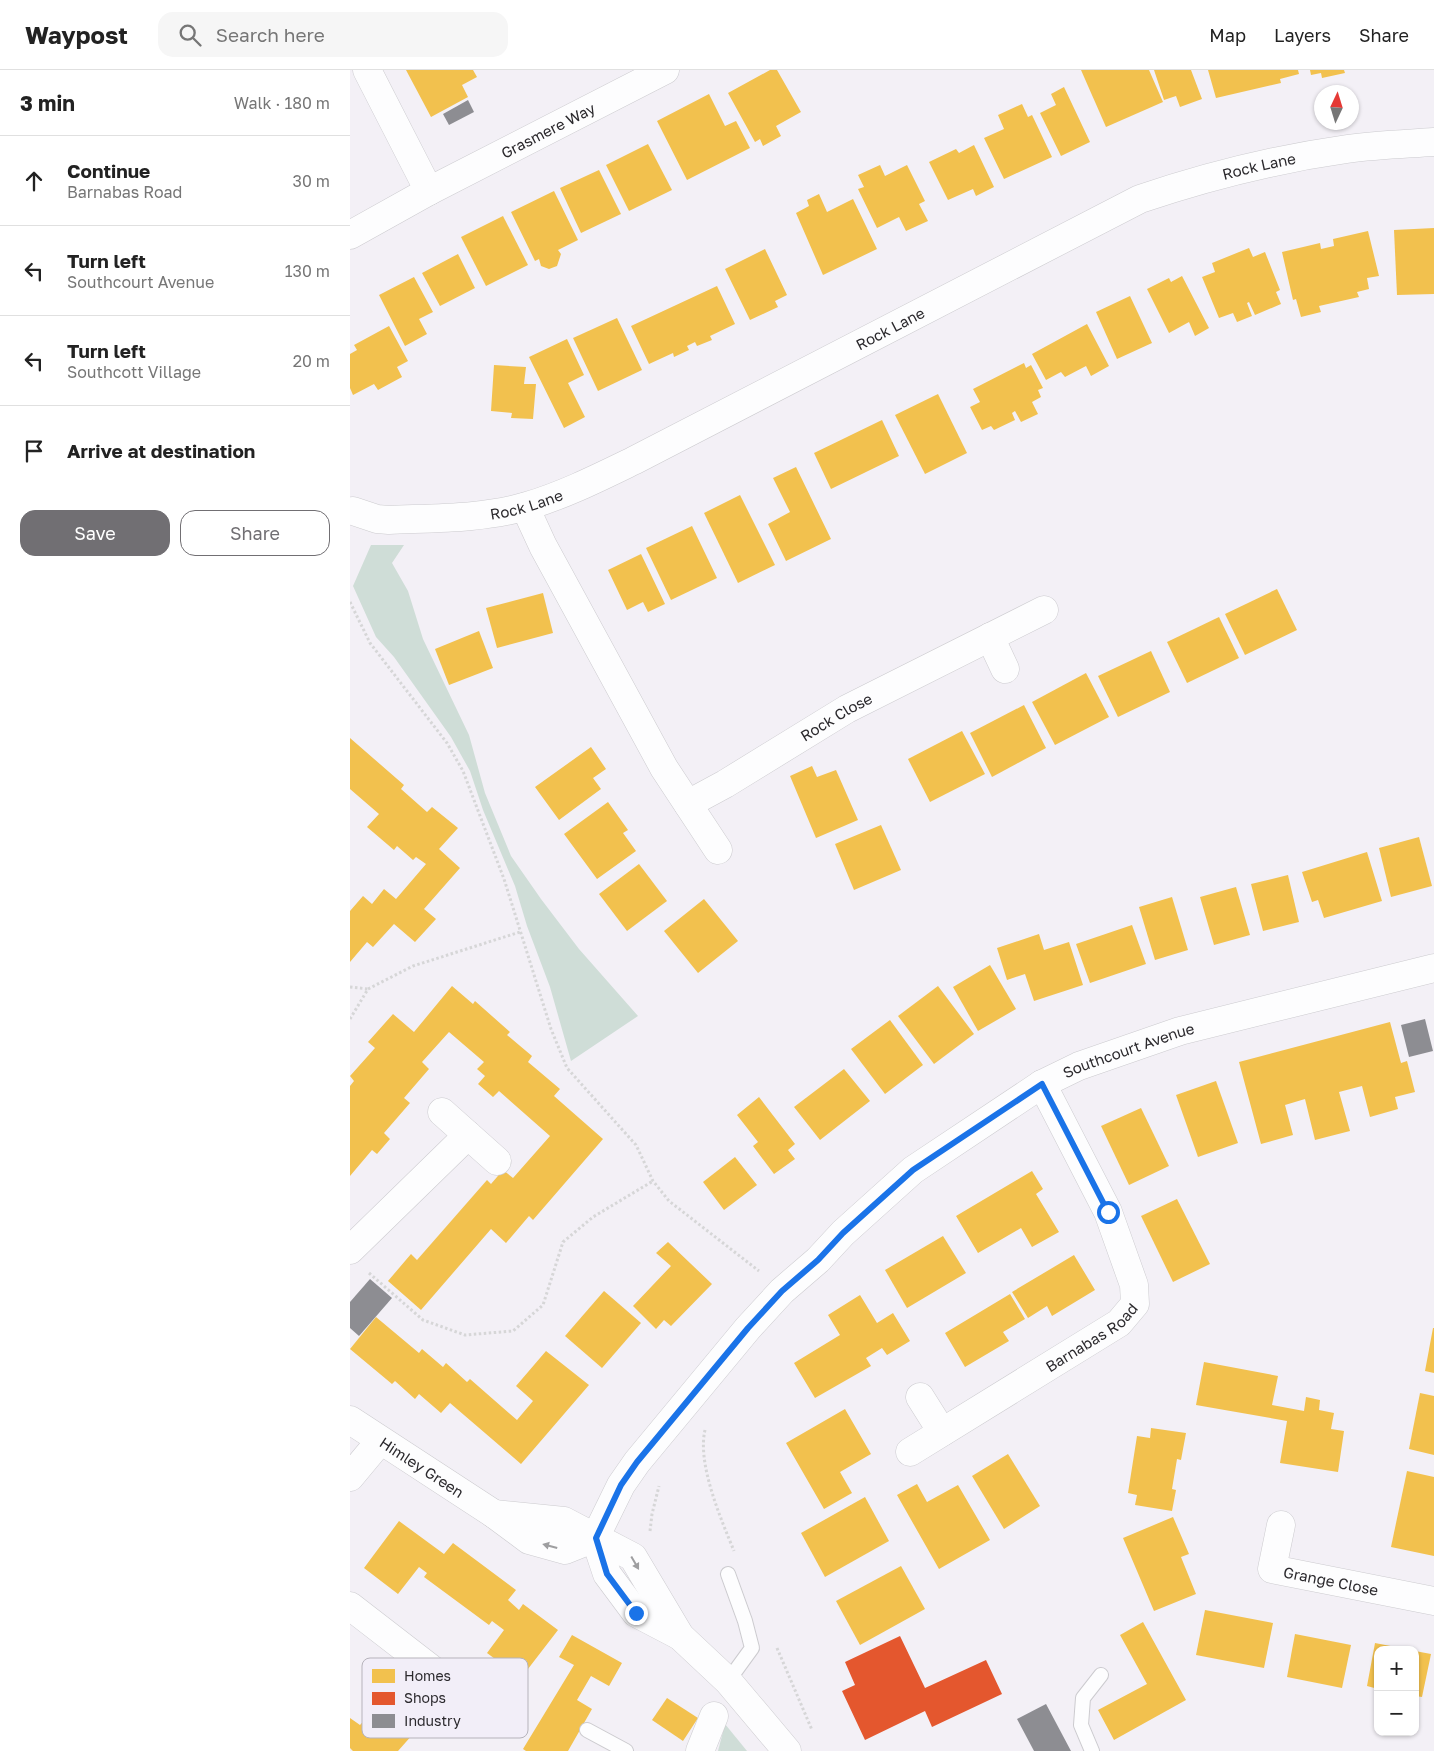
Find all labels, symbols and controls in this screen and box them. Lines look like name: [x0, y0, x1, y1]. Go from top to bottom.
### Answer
search box: [158, 12, 508, 57]
text: Waypost: [25, 20, 128, 49]
icon: search: [176, 21, 204, 49]
text: Search here: [216, 23, 325, 46]
text: Map: [1209, 24, 1246, 46]
text: Layers: [1274, 24, 1331, 46]
text: Share: [1359, 24, 1409, 46]
north arrow: [1314, 85, 1359, 130]
text: 3 min: [20, 90, 75, 116]
text: Walk · 180 m: [234, 93, 330, 113]
street label: Grasmere Way: [498, 98, 598, 162]
street label: Rock Lane: [1220, 149, 1297, 183]
text: Continue: [67, 159, 150, 182]
icon: ahead: [20, 167, 48, 195]
text: 30 m: [293, 171, 330, 191]
text: Barnabas Road: [67, 182, 182, 202]
text: Turn left: [67, 249, 146, 272]
icon: left: [20, 257, 48, 285]
text: 130 m: [285, 261, 330, 281]
text: Southcourt Avenue: [67, 272, 214, 292]
street label: Rock Lane: [853, 303, 928, 353]
text: Turn left: [67, 339, 146, 362]
icon: left: [20, 347, 48, 375]
text: 20 m: [293, 351, 330, 371]
text: Southcott Village: [67, 362, 201, 382]
icon: arrive: [20, 437, 48, 465]
text: Arrive at destination: [67, 439, 255, 462]
street label: Rock Lane: [489, 485, 565, 523]
button: Save: [20, 510, 170, 556]
button: Share: [180, 510, 330, 556]
street label: Rock Close: [797, 689, 875, 745]
street label: Southcourt Avenue: [1060, 1019, 1196, 1082]
route start: [1097, 1201, 1120, 1224]
street label: Barnabas Road: [1042, 1299, 1141, 1375]
street label: Himley Green: [377, 1433, 467, 1501]
one-way arrow: [542, 1542, 557, 1550]
one-way arrow: [631, 1557, 640, 1570]
street label: Grange Close: [1282, 1562, 1380, 1599]
route end: [625, 1602, 648, 1625]
map controls: [1374, 1646, 1419, 1736]
button: +: [1374, 1646, 1419, 1691]
legend: [362, 1658, 528, 1738]
text: Homes: [404, 1667, 451, 1684]
text: Shops: [404, 1689, 446, 1706]
button: −: [1374, 1691, 1419, 1736]
text: Industry: [404, 1712, 461, 1729]

